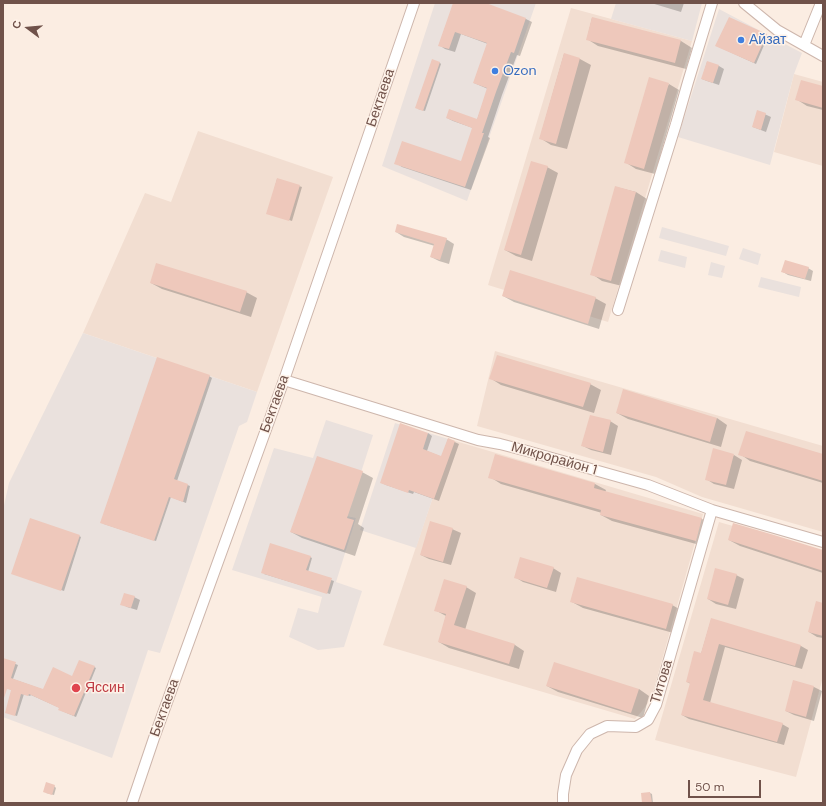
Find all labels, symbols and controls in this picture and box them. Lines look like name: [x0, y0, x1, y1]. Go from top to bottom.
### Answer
north arrow: [8, 8, 48, 48]
text: С: [9, 19, 24, 30]
place label: Айзат: [749, 32, 786, 48]
marker: Айзат: [736, 35, 746, 45]
place label: Ozon: [503, 63, 537, 79]
marker: Ozon: [490, 66, 500, 76]
street label: Бектаева: [363, 67, 399, 129]
street label: Бектаева: [257, 373, 293, 435]
street label: Микрорайон 1: [509, 439, 599, 479]
street label: Титова: [647, 658, 677, 706]
street label: Бектаева: [147, 677, 183, 739]
place label: Яссин: [85, 680, 125, 696]
marker: Яссин: [70, 682, 82, 694]
scale bar: [690, 772, 763, 798]
text: 50 m: [695, 779, 724, 795]

